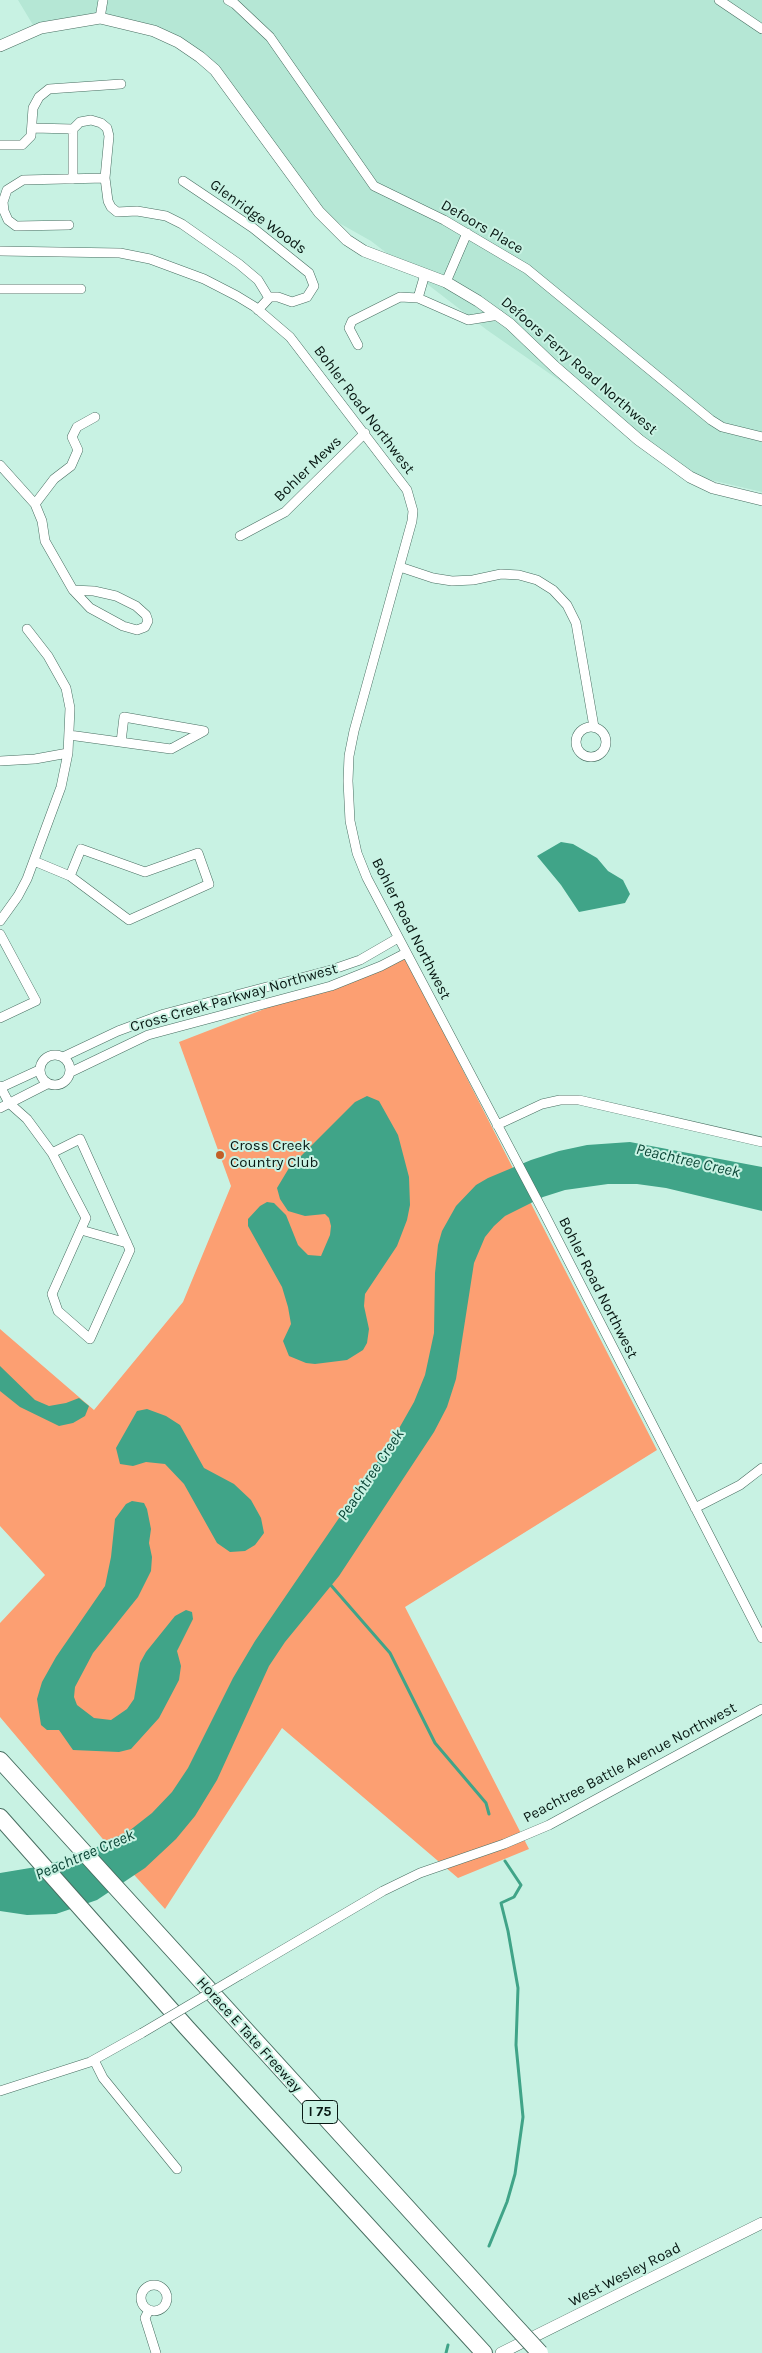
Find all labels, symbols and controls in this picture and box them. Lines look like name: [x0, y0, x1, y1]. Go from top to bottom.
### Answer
street label: Glenridge Woods: [206, 176, 310, 258]
street label: Defoors Place: [438, 196, 526, 258]
street label: Defoors Ferry Road Northwest: [497, 293, 661, 439]
street label: Bohler Road Northwest: [310, 342, 418, 478]
street label: Bohler Mews: [271, 432, 345, 506]
street label: Bohler Road Northwest: [368, 855, 454, 1003]
street label: Cross Creek Parkway Northwest: [128, 960, 340, 1036]
place label: Cross Creek Country Club: [230, 1137, 318, 1172]
water label: Peachtree Creek: [634, 1140, 742, 1182]
marker: Cross Creek Country Club: [214, 1149, 226, 1161]
street label: Bohler Road Northwest: [555, 1214, 641, 1362]
water label: Peachtree Creek: [333, 1426, 409, 1524]
street label: Peachtree Battle Avenue Northwest: [520, 1699, 740, 1827]
water label: Peachtree Creek: [32, 1825, 138, 1885]
street label: Horace E Tate Freeway: [192, 1974, 306, 2096]
road number: I 75: [302, 2100, 338, 2124]
street label: West Wesley Road: [566, 2239, 684, 2311]

